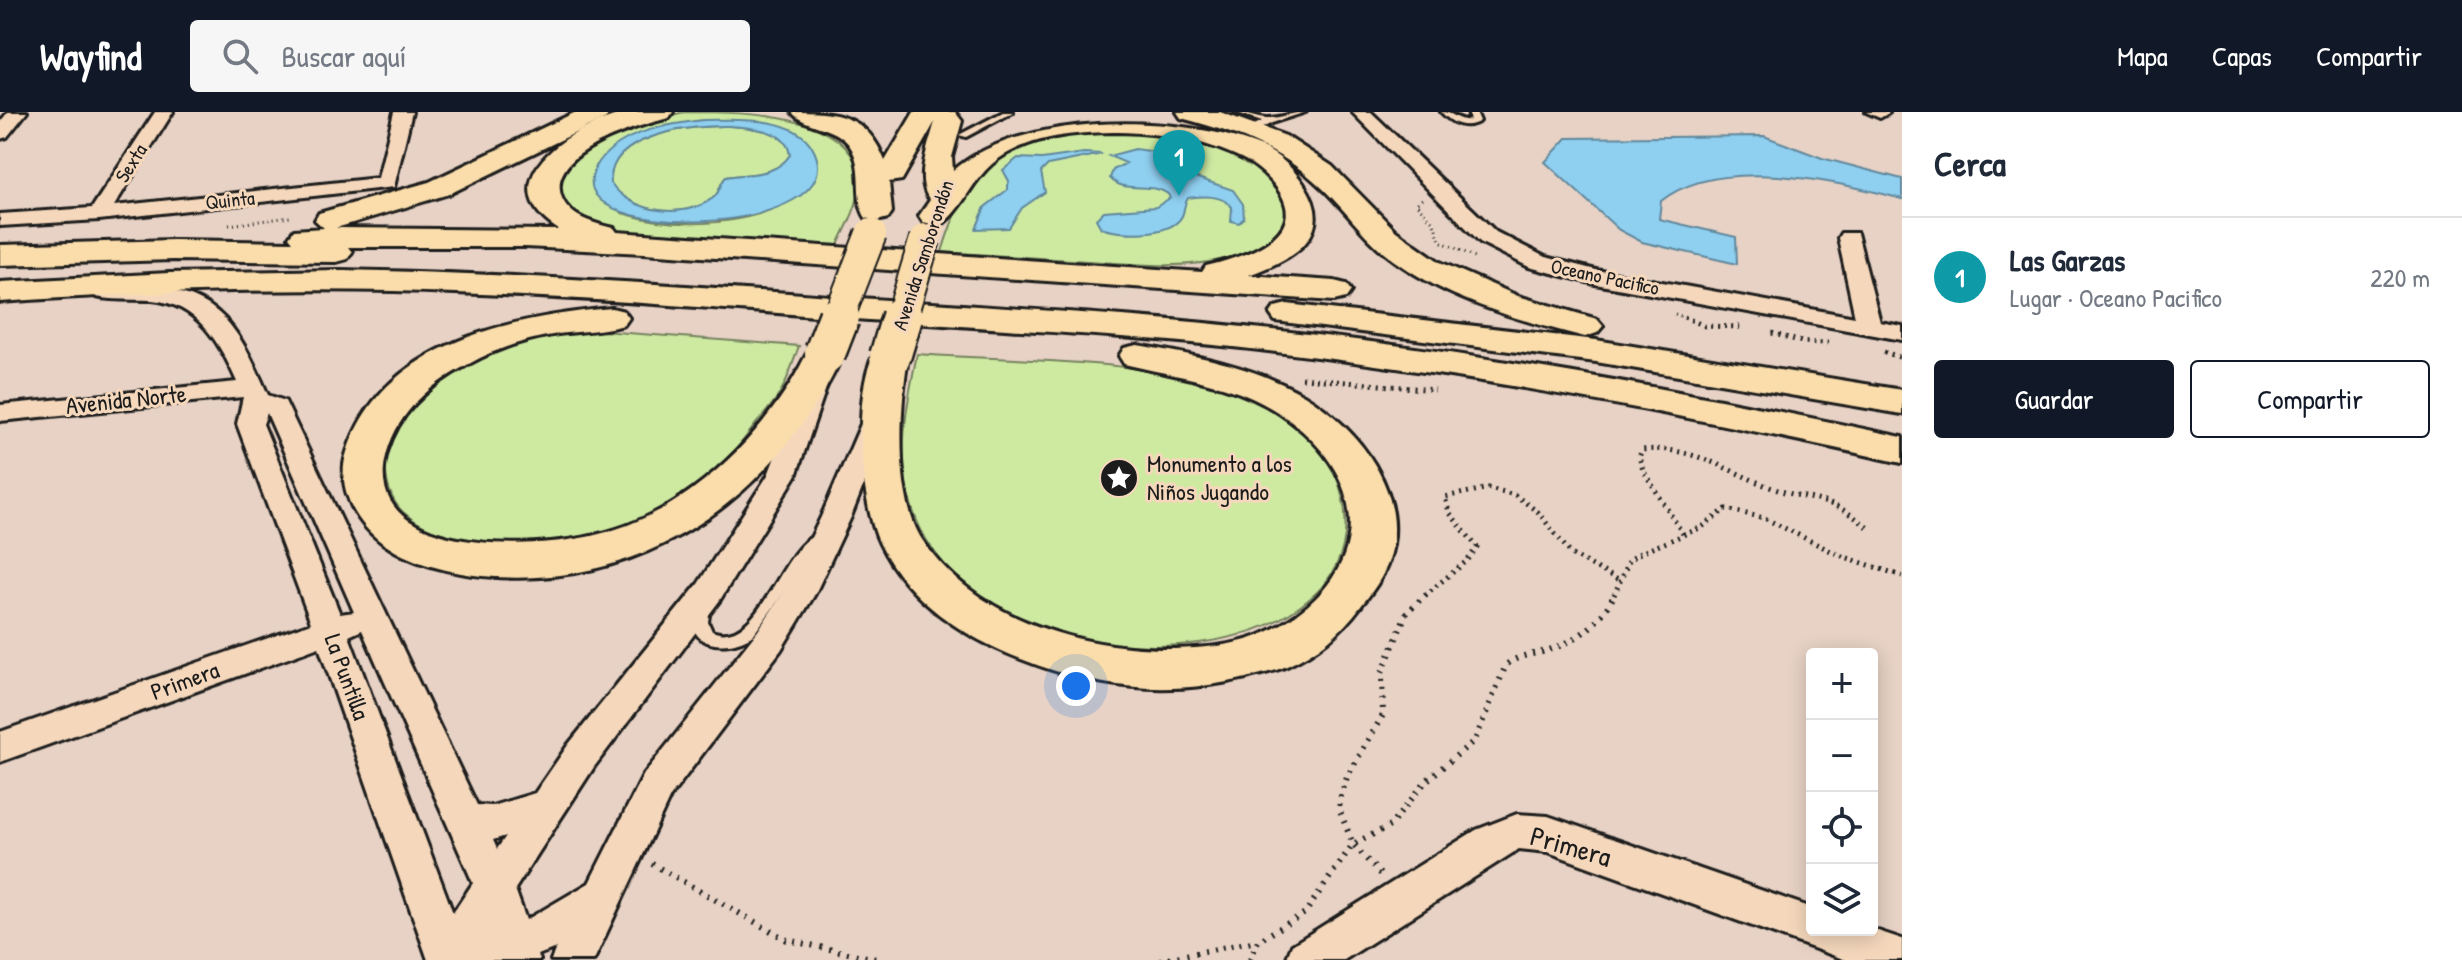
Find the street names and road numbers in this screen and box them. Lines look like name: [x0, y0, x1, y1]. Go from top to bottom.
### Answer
street label: Sexta: [108, 138, 153, 187]
street label: Avenida Samborondón: [886, 176, 959, 333]
street label: Quinta: [204, 183, 256, 216]
street label: Oceano Pacifico: [1549, 252, 1662, 301]
street label: Avenida Norte: [64, 377, 188, 421]
street label: La Puntilla: [318, 629, 378, 724]
street label: Primera: [146, 653, 223, 707]
street label: Primera: [1526, 816, 1616, 876]

